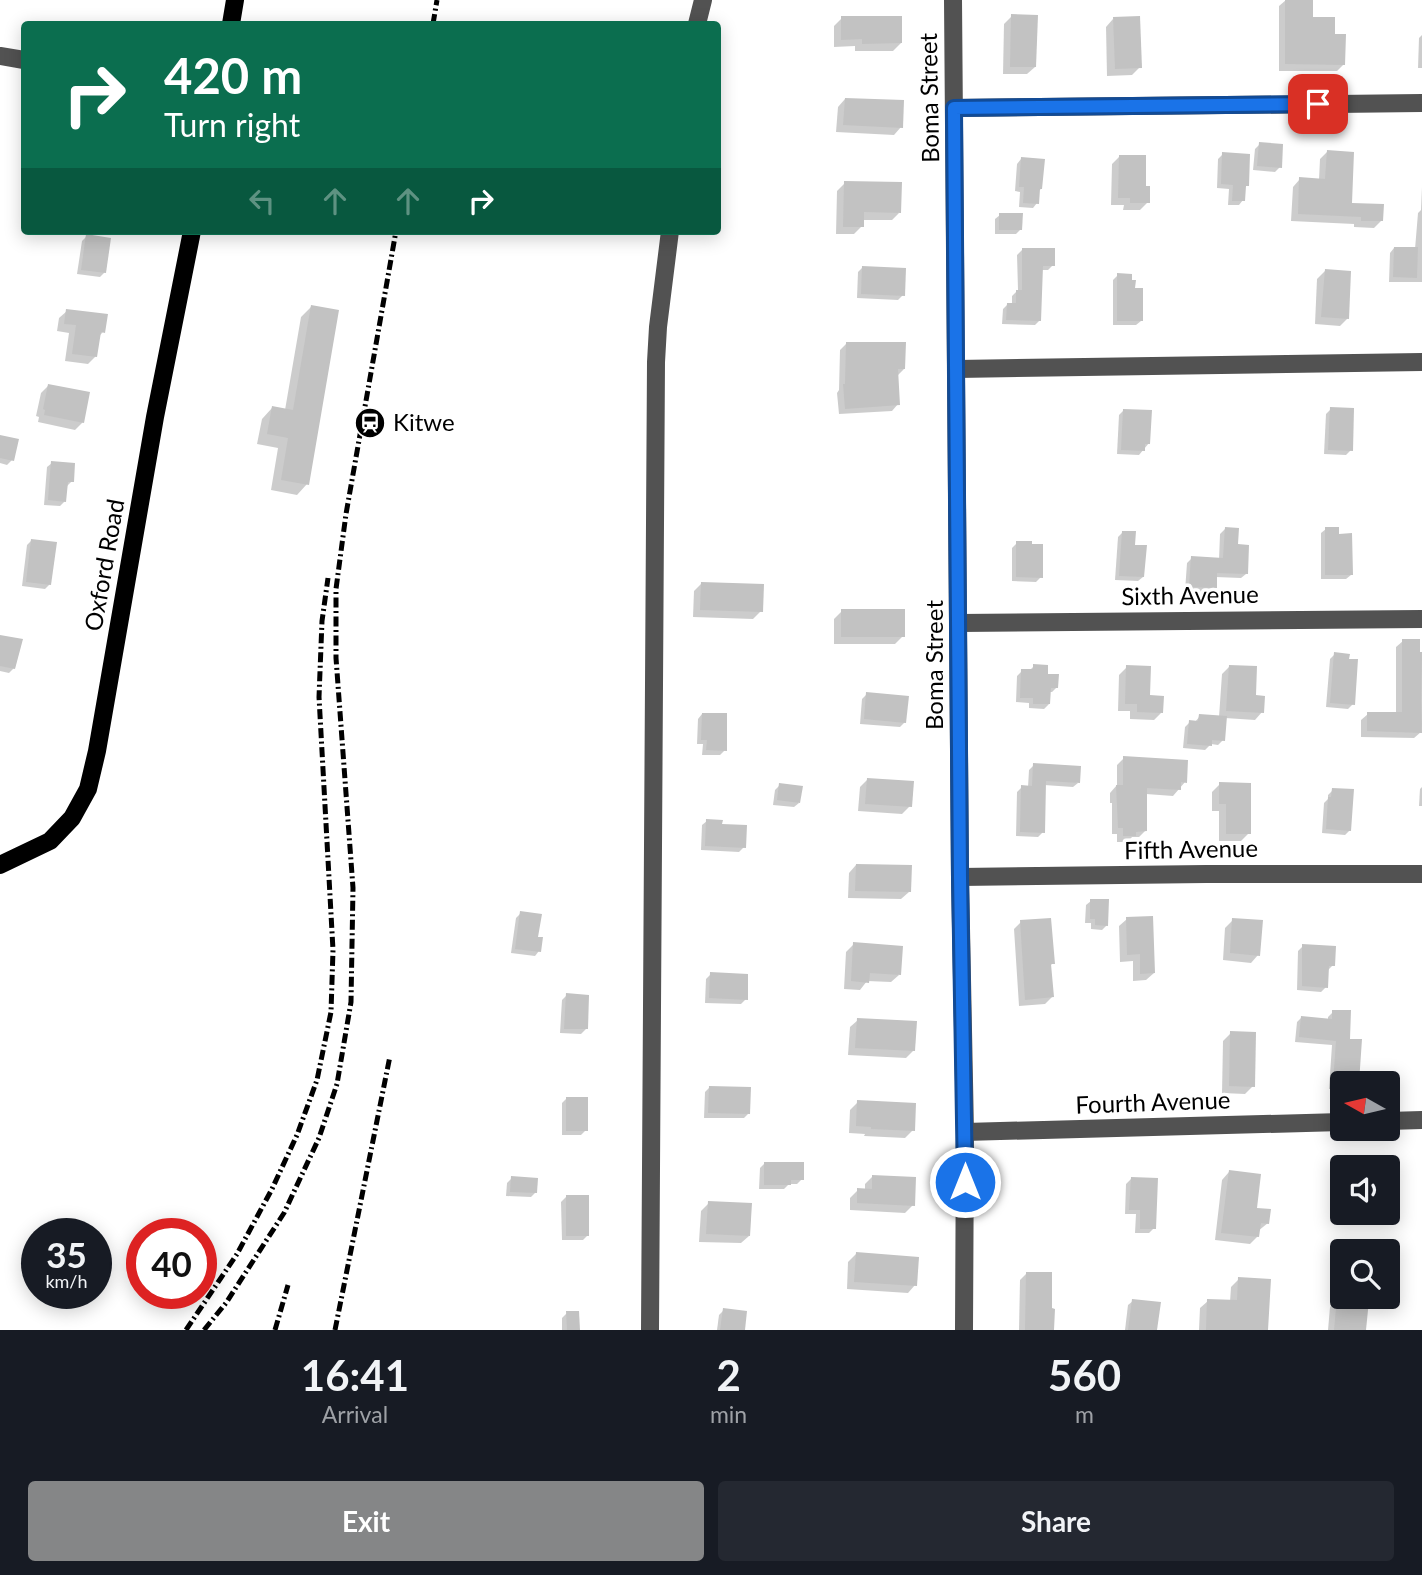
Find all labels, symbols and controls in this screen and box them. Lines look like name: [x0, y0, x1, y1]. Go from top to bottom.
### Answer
street label: Boma Street: [913, 32, 944, 163]
text: 420 m: [164, 46, 302, 104]
icon: right: [49, 49, 140, 140]
pin: [1288, 74, 1348, 134]
icon: arrive: [1299, 85, 1337, 123]
text: Turn right: [164, 105, 300, 144]
icon: left: [243, 182, 281, 220]
icon: ahead: [316, 182, 354, 220]
icon: ahead: [389, 182, 427, 220]
icon: right: [462, 182, 500, 220]
station icon: Kitwe: [353, 406, 387, 440]
place label: Kitwe: [393, 407, 455, 436]
street label: Oxford Road: [78, 496, 129, 633]
street label: Sixth Avenue: [1121, 579, 1259, 610]
street label: Boma Street: [919, 600, 948, 730]
street label: Fifth Avenue: [1124, 833, 1258, 864]
north arrow: [1330, 1071, 1400, 1141]
map controls: [1330, 1071, 1400, 1309]
street label: Fourth Avenue: [1075, 1084, 1231, 1119]
position arrow: [928, 1145, 1002, 1219]
button: sound: [1330, 1155, 1400, 1225]
speed limit sign: 40: [126, 1218, 217, 1309]
text: 35: [46, 1233, 87, 1275]
button: search: [1330, 1239, 1400, 1309]
text: km/h: [45, 1270, 88, 1292]
text: 16:41: [301, 1350, 409, 1400]
text: 2: [716, 1350, 741, 1400]
text: 560: [1048, 1350, 1121, 1400]
text: Arrival: [322, 1400, 388, 1428]
text: min: [710, 1400, 747, 1428]
text: m: [1075, 1400, 1094, 1428]
button: Exit: [28, 1481, 704, 1561]
button: Share: [718, 1481, 1394, 1561]

